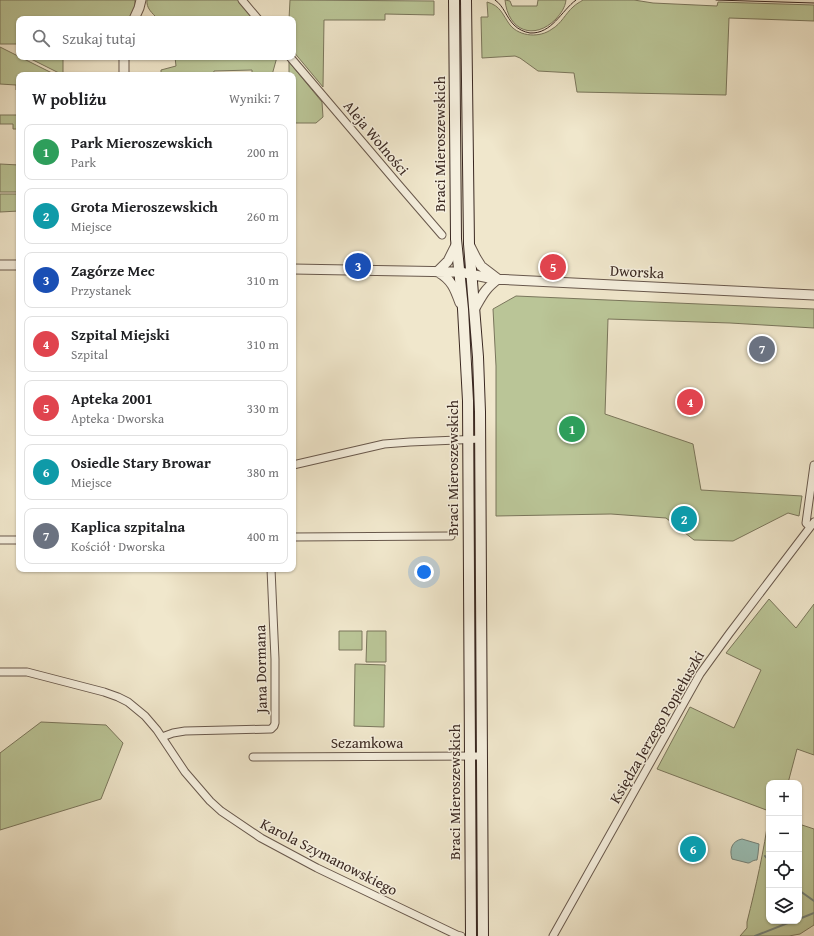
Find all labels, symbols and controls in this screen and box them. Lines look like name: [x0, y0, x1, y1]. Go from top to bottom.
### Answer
search box: [16, 16, 296, 60]
icon: search: [30, 27, 52, 49]
text: Szukaj tutaj: [62, 28, 136, 49]
street label: Braci Mieroszewskich: [429, 76, 450, 212]
text: W pobliżu: [32, 86, 107, 111]
text: Wyniki: 7: [229, 89, 280, 108]
street label: Aleja Wolności: [339, 96, 414, 180]
text: Park Mieroszewskich: [71, 132, 213, 153]
text: 1: [43, 143, 49, 162]
text: 200 m: [247, 143, 279, 162]
text: Park: [71, 153, 96, 172]
text: Grota Mieroszewskich: [71, 196, 218, 217]
text: 2: [43, 207, 49, 226]
text: 260 m: [247, 207, 279, 226]
text: Miejsce: [71, 217, 112, 236]
pin: 3: [345, 251, 371, 281]
pin: 5: [540, 252, 566, 282]
text: Zagórze Mec: [71, 260, 155, 281]
street label: Dworska: [609, 260, 665, 283]
text: 3: [43, 271, 49, 290]
text: 310 m: [247, 271, 279, 290]
text: Przystanek: [71, 281, 131, 300]
text: Szpital Miejski: [71, 324, 170, 345]
pin: 7: [749, 334, 775, 364]
text: 4: [43, 335, 49, 354]
text: 310 m: [247, 335, 279, 354]
text: Szpital: [71, 345, 108, 364]
pin: 4: [677, 387, 703, 417]
text: Apteka 2001: [71, 388, 153, 409]
text: 5: [43, 399, 49, 418]
text: 330 m: [247, 399, 279, 418]
street label: Braci Mieroszewskich: [442, 400, 463, 536]
text: Apteka · Dworska: [71, 409, 164, 428]
pin: 1: [559, 414, 585, 444]
text: Osiedle Stary Browar: [71, 452, 211, 473]
text: 6: [43, 463, 49, 482]
text: 380 m: [247, 463, 279, 482]
text: Miejsce: [71, 473, 112, 492]
pin: 2: [671, 504, 697, 534]
text: Kaplica szpitalna: [71, 516, 185, 537]
text: 7: [43, 527, 49, 546]
text: 400 m: [247, 527, 279, 546]
text: Kościół · Dworska: [71, 537, 165, 556]
your location: [414, 562, 434, 582]
street label: Jana Dormana: [249, 625, 272, 715]
street label: Księdza Jerzego Popiełuszki: [604, 647, 709, 807]
street label: Braci Mieroszewskich: [444, 724, 465, 860]
street label: Sezamkowa: [331, 732, 403, 753]
map controls: [766, 780, 802, 924]
button: +: [766, 780, 802, 816]
street label: Karola Szymanowskiego: [257, 813, 402, 900]
button: −: [766, 816, 802, 852]
pin: 6: [680, 834, 706, 864]
button: locate: [766, 852, 802, 888]
button: layers: [766, 888, 802, 924]

